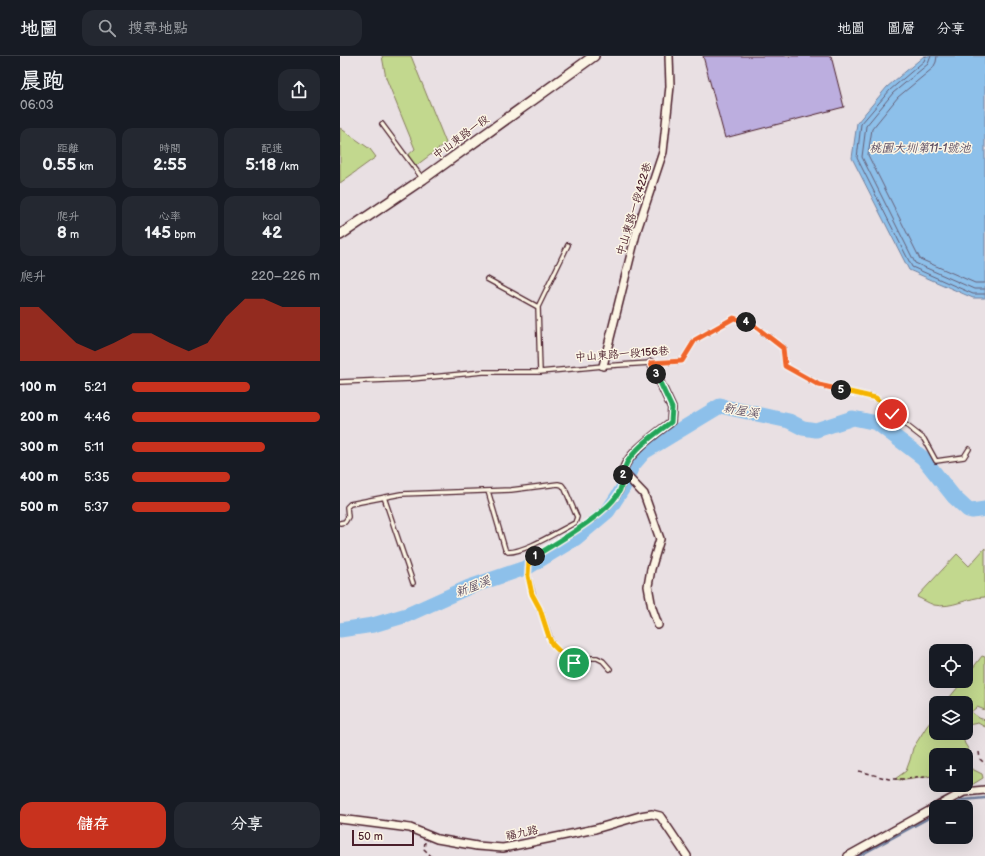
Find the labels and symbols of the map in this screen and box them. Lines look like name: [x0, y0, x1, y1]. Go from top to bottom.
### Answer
street label: 中山東路一段: [430, 112, 492, 162]
water label: 桃園大圳第11-1號池: [869, 141, 972, 156]
street label: 中山東路一段422巷: [614, 161, 654, 257]
pin: 4: [736, 312, 756, 332]
street label: 中山東路一段156巷: [575, 344, 669, 364]
pin: 3: [646, 364, 666, 384]
pin: 5: [831, 380, 851, 400]
pin: [875, 397, 909, 431]
water label: 新屋溪: [722, 400, 761, 422]
pin: 2: [613, 465, 633, 485]
pin: 1: [525, 546, 545, 566]
water label: 新屋溪: [454, 573, 493, 600]
pin: [557, 646, 591, 680]
street label: 福九路: [505, 823, 539, 843]
scale bar: [352, 828, 414, 847]

